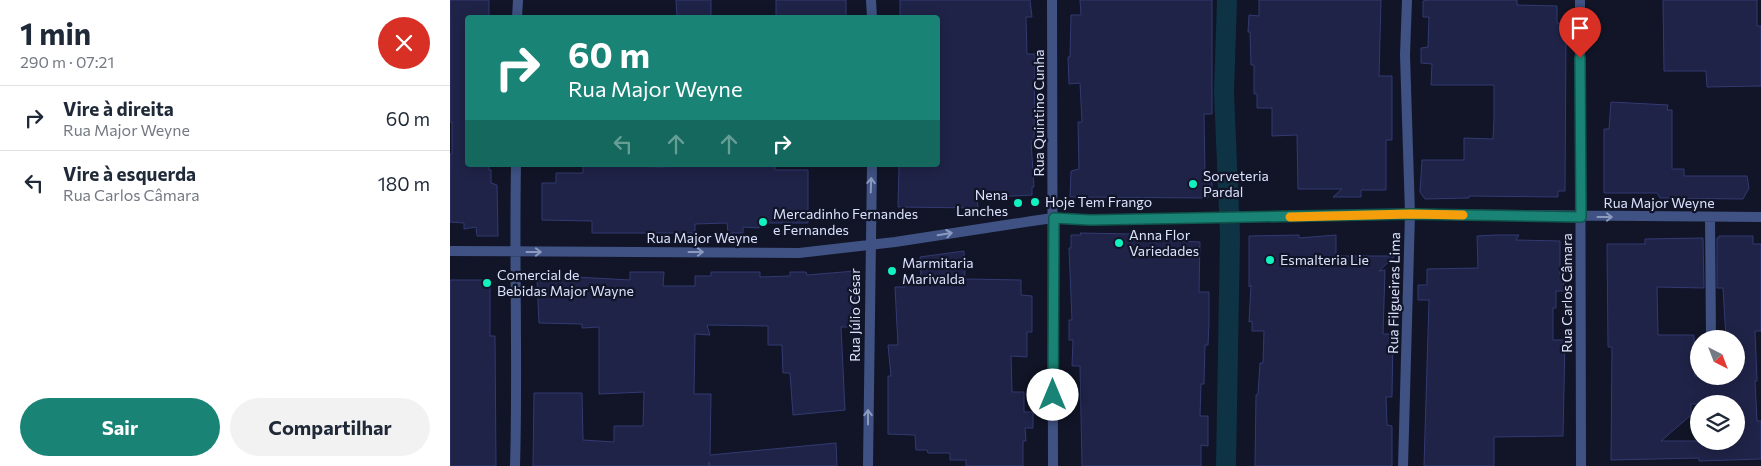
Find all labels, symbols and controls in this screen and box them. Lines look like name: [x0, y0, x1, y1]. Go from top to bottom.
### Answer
pin: [1559, 7, 1601, 58]
text: 1 min: [20, 14, 91, 51]
icon: arrive: [1566, 14, 1594, 42]
button: close: [378, 17, 430, 69]
text: 60 m: [568, 32, 650, 75]
icon: right: [485, 35, 550, 100]
street label: Rua Quintino Cunha: [1030, 49, 1047, 177]
text: 290 m · 07:21: [20, 52, 114, 71]
text: Rua Major Weyne: [568, 75, 743, 102]
text: Vire à direita: [63, 97, 174, 120]
icon: right: [20, 104, 48, 132]
text: 60 m: [386, 107, 430, 130]
text: Rua Major Weyne: [63, 120, 190, 139]
icon: left: [609, 130, 637, 158]
icon: ahead: [662, 130, 690, 158]
icon: ahead: [715, 130, 743, 158]
icon: right: [768, 130, 796, 158]
text: Vire à esquerda: [63, 162, 196, 185]
place label: Sorveteria Pardal: [1203, 167, 1269, 200]
icon: left: [20, 169, 48, 197]
text: 180 m: [378, 172, 430, 195]
one-way arrow: [866, 177, 876, 194]
marker: Sorveteria Pardal: [1187, 178, 1199, 190]
text: Rua Carlos Câmara: [63, 185, 200, 204]
place label: Nena Lanches: [956, 186, 1008, 219]
place label: Hoje Tem Frango: [1045, 193, 1152, 210]
street label: Rua Major Weyne: [1603, 194, 1715, 211]
marker: Hoje Tem Frango: [1029, 196, 1041, 208]
marker: Nena Lanches: [1012, 197, 1024, 209]
place label: Mercadinho Fernandes e Fernandes: [773, 205, 918, 238]
one-way arrow: [1597, 212, 1613, 222]
marker: Mercadinho Fernandes e Fernandes: [757, 216, 769, 228]
place label: Anna Flor Variedades: [1129, 226, 1199, 259]
street label: Rua Major Weyne: [646, 229, 758, 246]
one-way arrow: [937, 229, 953, 239]
street label: Rua Filgueiras Lima: [1384, 232, 1403, 354]
street label: Rua Carlos Câmara: [1558, 233, 1575, 353]
marker: Anna Flor Variedades: [1113, 237, 1125, 249]
one-way arrow: [525, 247, 541, 257]
one-way arrow: [688, 247, 704, 257]
place label: Esmalteria Lie: [1280, 251, 1369, 268]
place label: Marmitaria Marivalda: [902, 254, 974, 287]
marker: Esmalteria Lie: [1264, 254, 1276, 266]
marker: Marmitaria Marivalda: [886, 265, 898, 277]
place label: Comercial de Bebidas Major Wayne: [497, 266, 634, 299]
street label: Rua Júlio César: [846, 268, 863, 362]
marker: Comercial de Bebidas Major Wayne: [481, 277, 493, 289]
north arrow: [1690, 330, 1745, 385]
map controls: [1690, 330, 1745, 450]
position arrow: [1026, 368, 1078, 420]
button: layers: [1690, 395, 1745, 450]
button: Sair: [20, 398, 220, 456]
button: Compartilhar: [230, 398, 430, 456]
one-way arrow: [863, 410, 873, 426]

